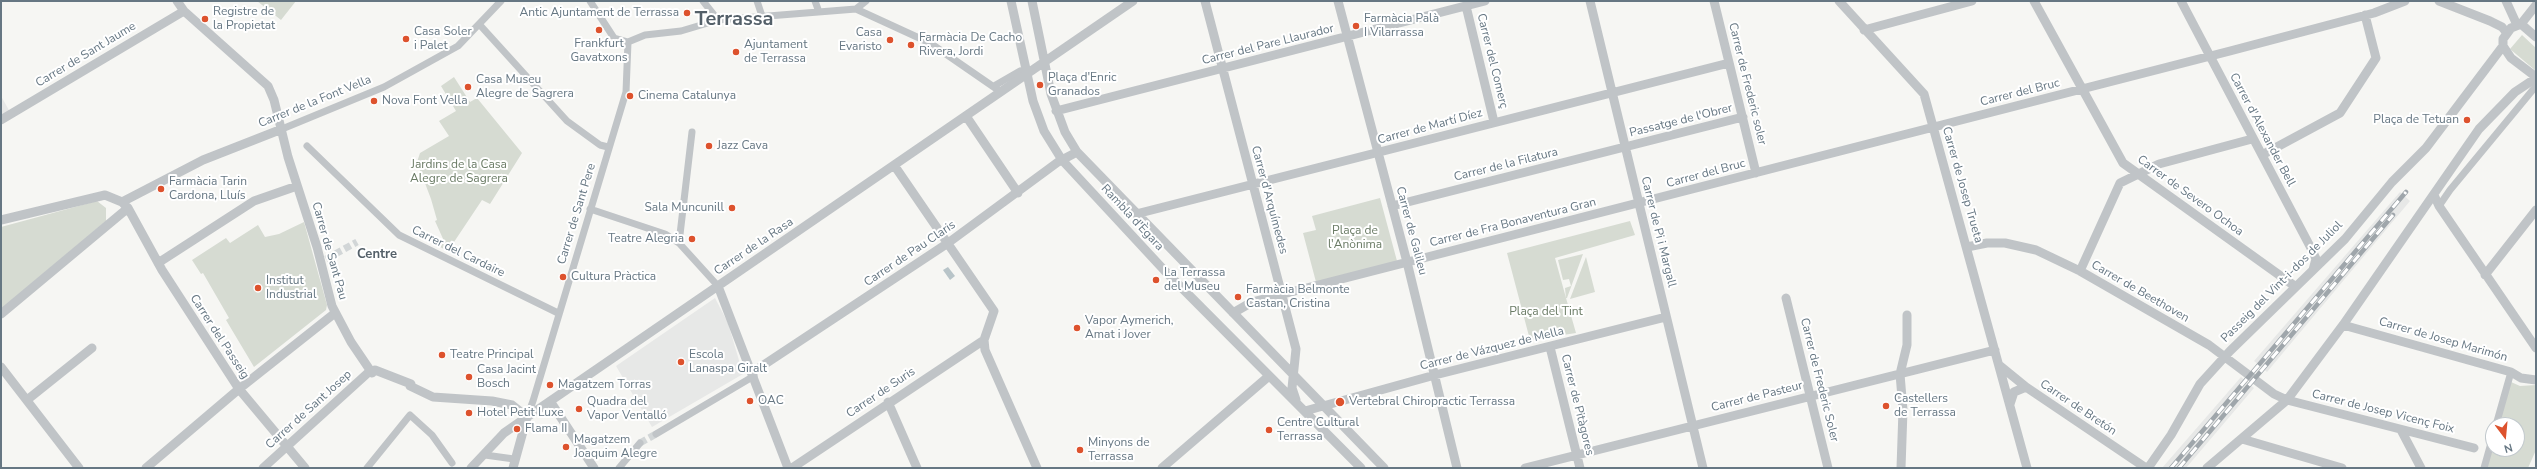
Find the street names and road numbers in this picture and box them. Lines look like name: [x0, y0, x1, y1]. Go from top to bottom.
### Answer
street label: Carrer del Comerç: [1473, 12, 1511, 110]
street label: Carrer de Sant Jaume: [33, 19, 139, 91]
street label: Carrer de Frederic soler: [1725, 21, 1769, 147]
street label: Carrer del Pare Llaurador: [1200, 22, 1336, 68]
street label: Carrer d'Alexander Bell: [2226, 71, 2298, 189]
street label: Carrer de la Font Vella: [256, 73, 374, 131]
street label: Carrer del Bruc: [1979, 76, 2061, 110]
street label: Passatge de l'Obrer: [1628, 101, 1734, 141]
street label: Carrer de Martí Díez: [1376, 106, 1484, 148]
street label: Carrer de Josep Trueta: [1939, 125, 1985, 245]
street label: Carrer d'Arquímedes: [1248, 144, 1290, 256]
street label: Carrer de la Filatura: [1452, 145, 1560, 185]
street label: Carrer de Severo Ochoa: [2134, 153, 2246, 239]
street label: Carrer del Bruc: [1665, 157, 1747, 191]
street label: Carrer de Sant Pere: [555, 162, 599, 266]
street label: Carrer de Pi i Margall: [1637, 175, 1679, 289]
street label: Rambla d'Ègara: [1098, 182, 1166, 254]
street label: Carrer de Galileu: [1392, 185, 1430, 277]
street label: Carrer de Fra Bonaventura Gran: [1428, 195, 1598, 251]
street label: Carrer de Sant Pau: [308, 200, 350, 302]
street label: Carrer de la Rasa: [712, 215, 796, 279]
street label: Carrer de Pau Claris: [861, 218, 959, 290]
street label: Passeig del Vint-i-dos de Juliol: [2218, 218, 2346, 346]
street label: Carrer del Cardaire: [409, 223, 507, 281]
street label: Carrer de Beethoven: [2088, 258, 2192, 326]
street label: Carrer del Passeig: [186, 292, 252, 382]
street label: Carrer de Josep Marimón: [2377, 315, 2509, 365]
street label: Carrer de Frederic Soler: [1797, 316, 1841, 444]
street label: Carrer de Vázquez de Mella: [1419, 324, 1565, 374]
street label: Carrer de Pitàgores: [1557, 353, 1597, 457]
street label: Carrer de Suris: [844, 365, 918, 421]
street label: Carrer de Sant Josep: [263, 368, 355, 452]
street label: Carrer de Bretón: [2037, 377, 2119, 439]
street label: Carrer de Pasteur: [1710, 379, 1804, 415]
street label: Carrer de Josep Vicenç Foix: [2310, 387, 2456, 437]

